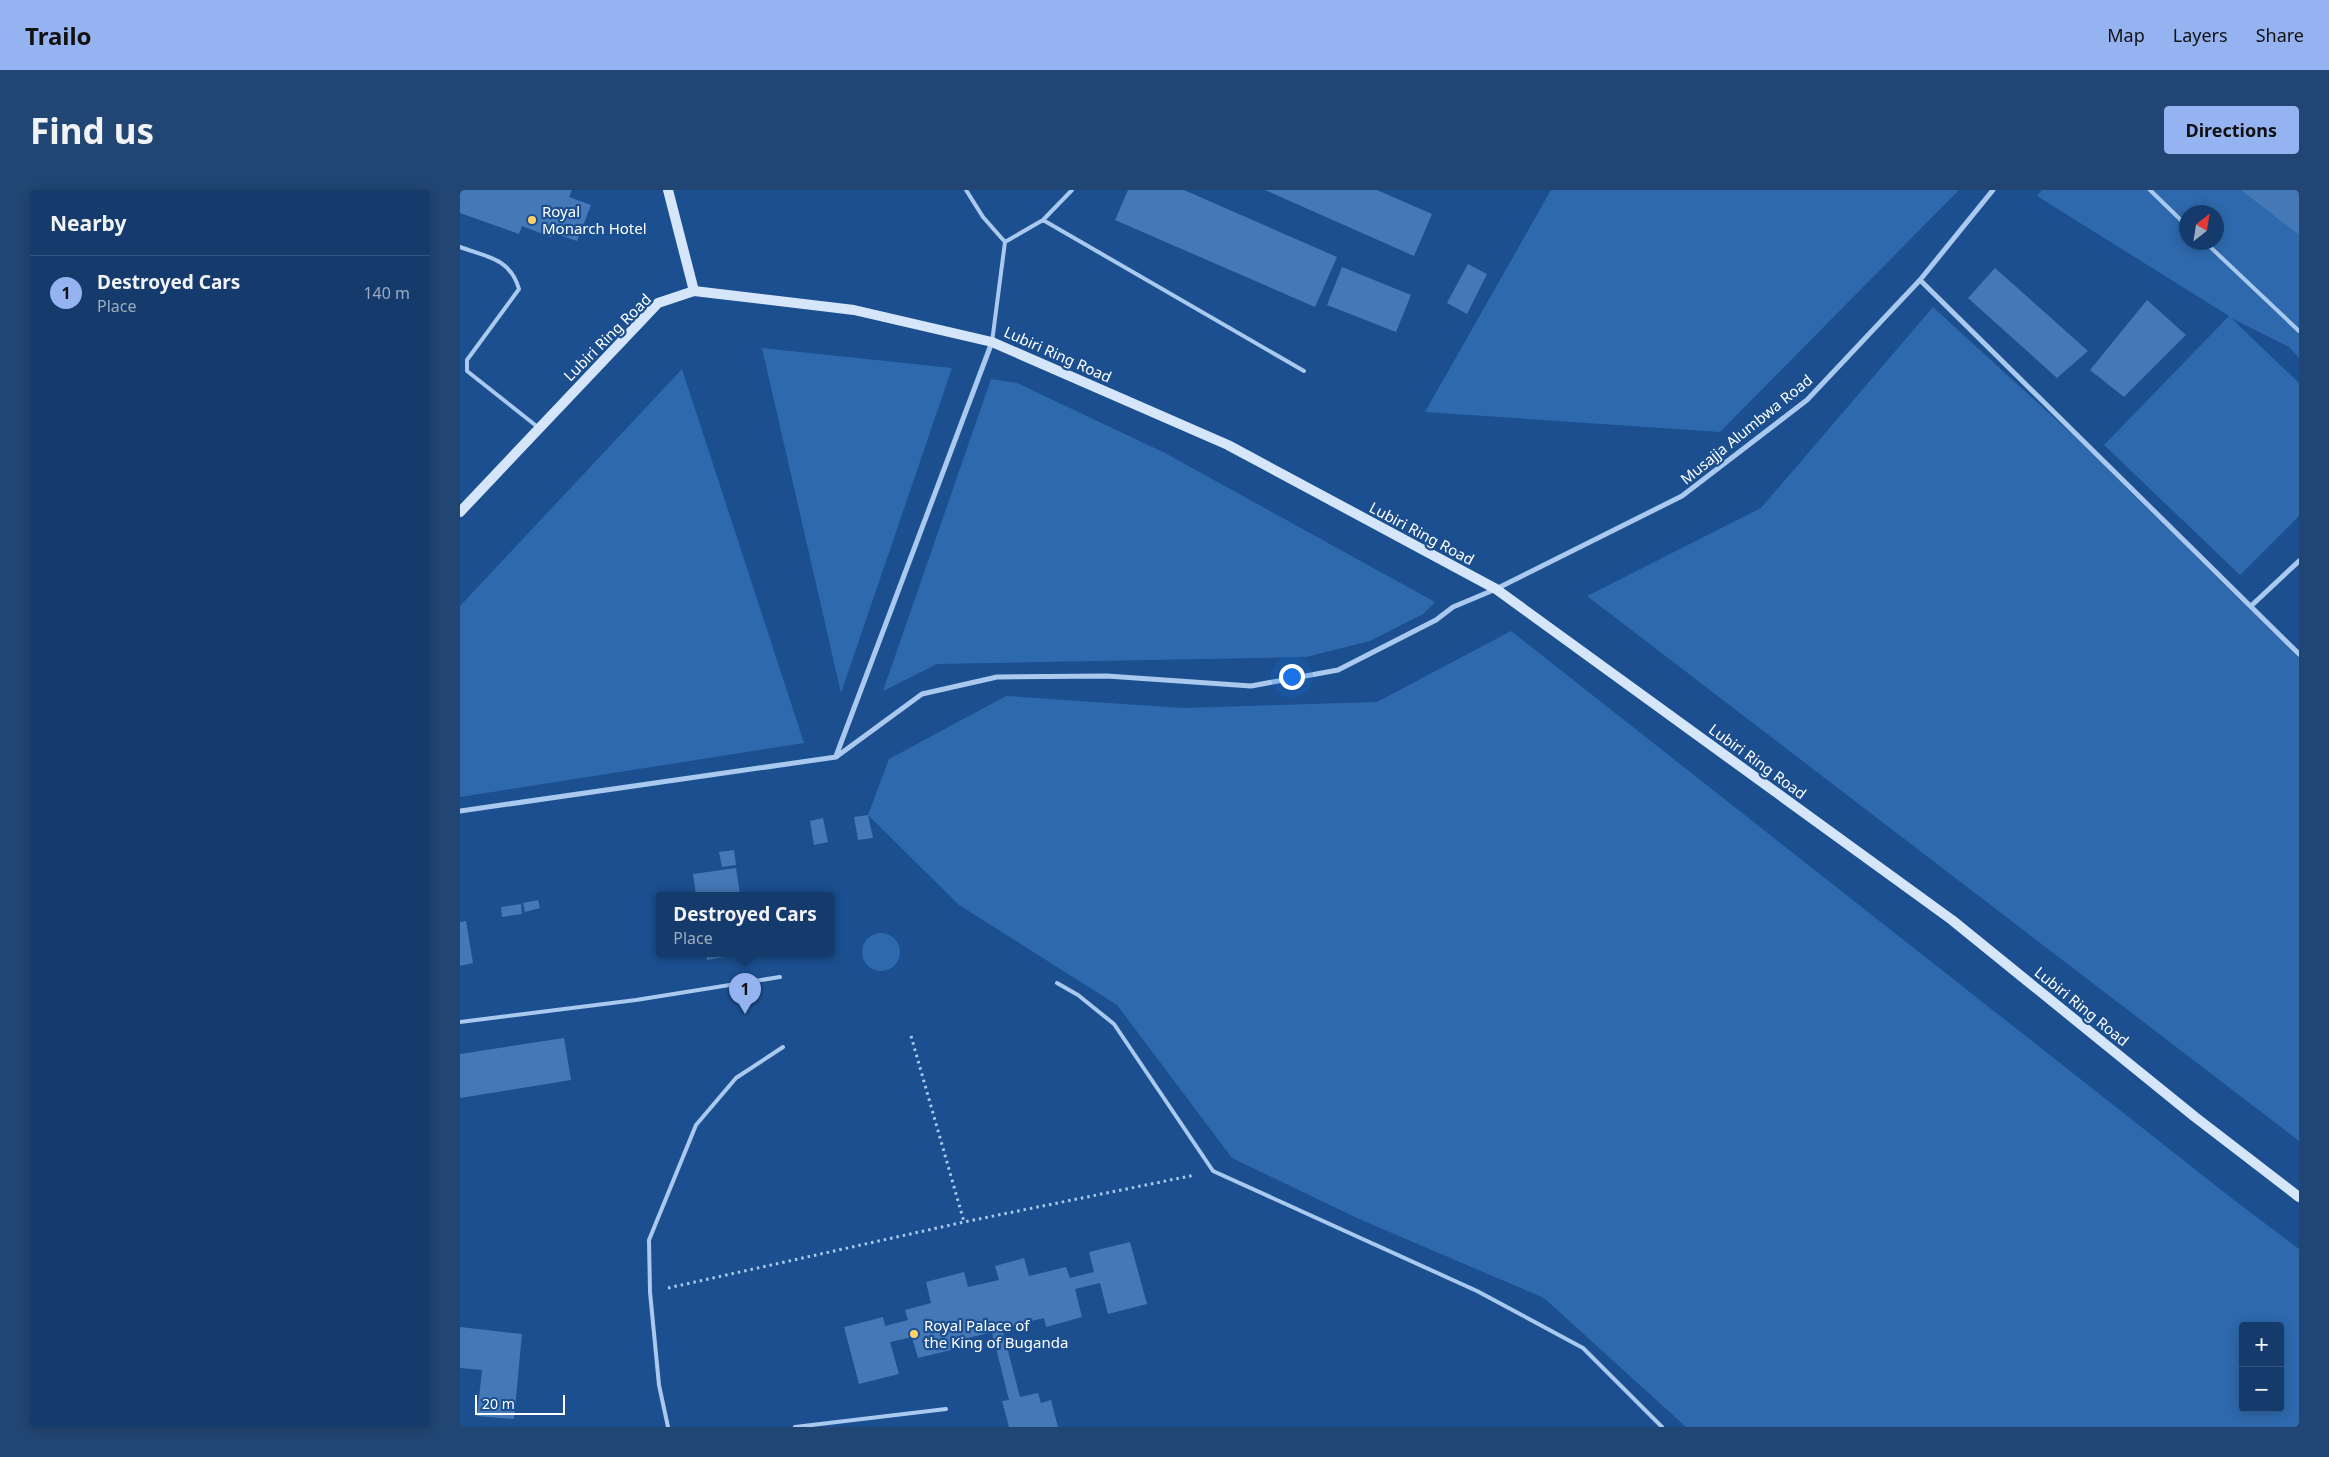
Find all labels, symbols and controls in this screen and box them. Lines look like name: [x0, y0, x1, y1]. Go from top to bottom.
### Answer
text: Trailo: [25, 19, 92, 52]
text: Map: [2107, 23, 2145, 47]
text: Layers: [2173, 23, 2228, 47]
text: Share: [2256, 23, 2304, 47]
button: Directions: [2164, 106, 2299, 154]
text: Find us: [30, 107, 154, 154]
place label: Royal Monarch Hotel: [542, 201, 647, 238]
north arrow: [2179, 205, 2224, 250]
text: Nearby: [50, 209, 126, 237]
marker: Royal Monarch Hotel: [526, 214, 538, 226]
text: Destroyed Cars: [97, 269, 240, 295]
text: 1: [61, 282, 71, 304]
text: 140 m: [363, 282, 410, 304]
street label: Lubiri Ring Road: [559, 289, 655, 385]
text: Place: [97, 295, 137, 317]
street label: Lubiri Ring Road: [1001, 321, 1115, 387]
street label: Musajja Alumbwa Road: [1676, 370, 1816, 488]
street label: Lubiri Ring Road: [1366, 497, 1478, 569]
your location: [1279, 664, 1305, 690]
street label: Lubiri Ring Road: [1705, 719, 1811, 803]
popup: [656, 892, 834, 957]
text: Destroyed Cars: [673, 901, 817, 927]
text: Place: [673, 927, 713, 949]
street label: Lubiri Ring Road: [2031, 962, 2133, 1050]
pin: 1: [729, 973, 761, 1014]
place label: Royal Palace of the King of Buganda: [924, 1315, 1068, 1352]
map controls: [2239, 1322, 2284, 1412]
button: +: [2239, 1322, 2284, 1367]
marker: Royal Palace of the King of Buganda: [908, 1328, 920, 1340]
button: −: [2239, 1367, 2284, 1412]
scale bar: [475, 1392, 565, 1415]
text: 20 m: [482, 1394, 515, 1413]

